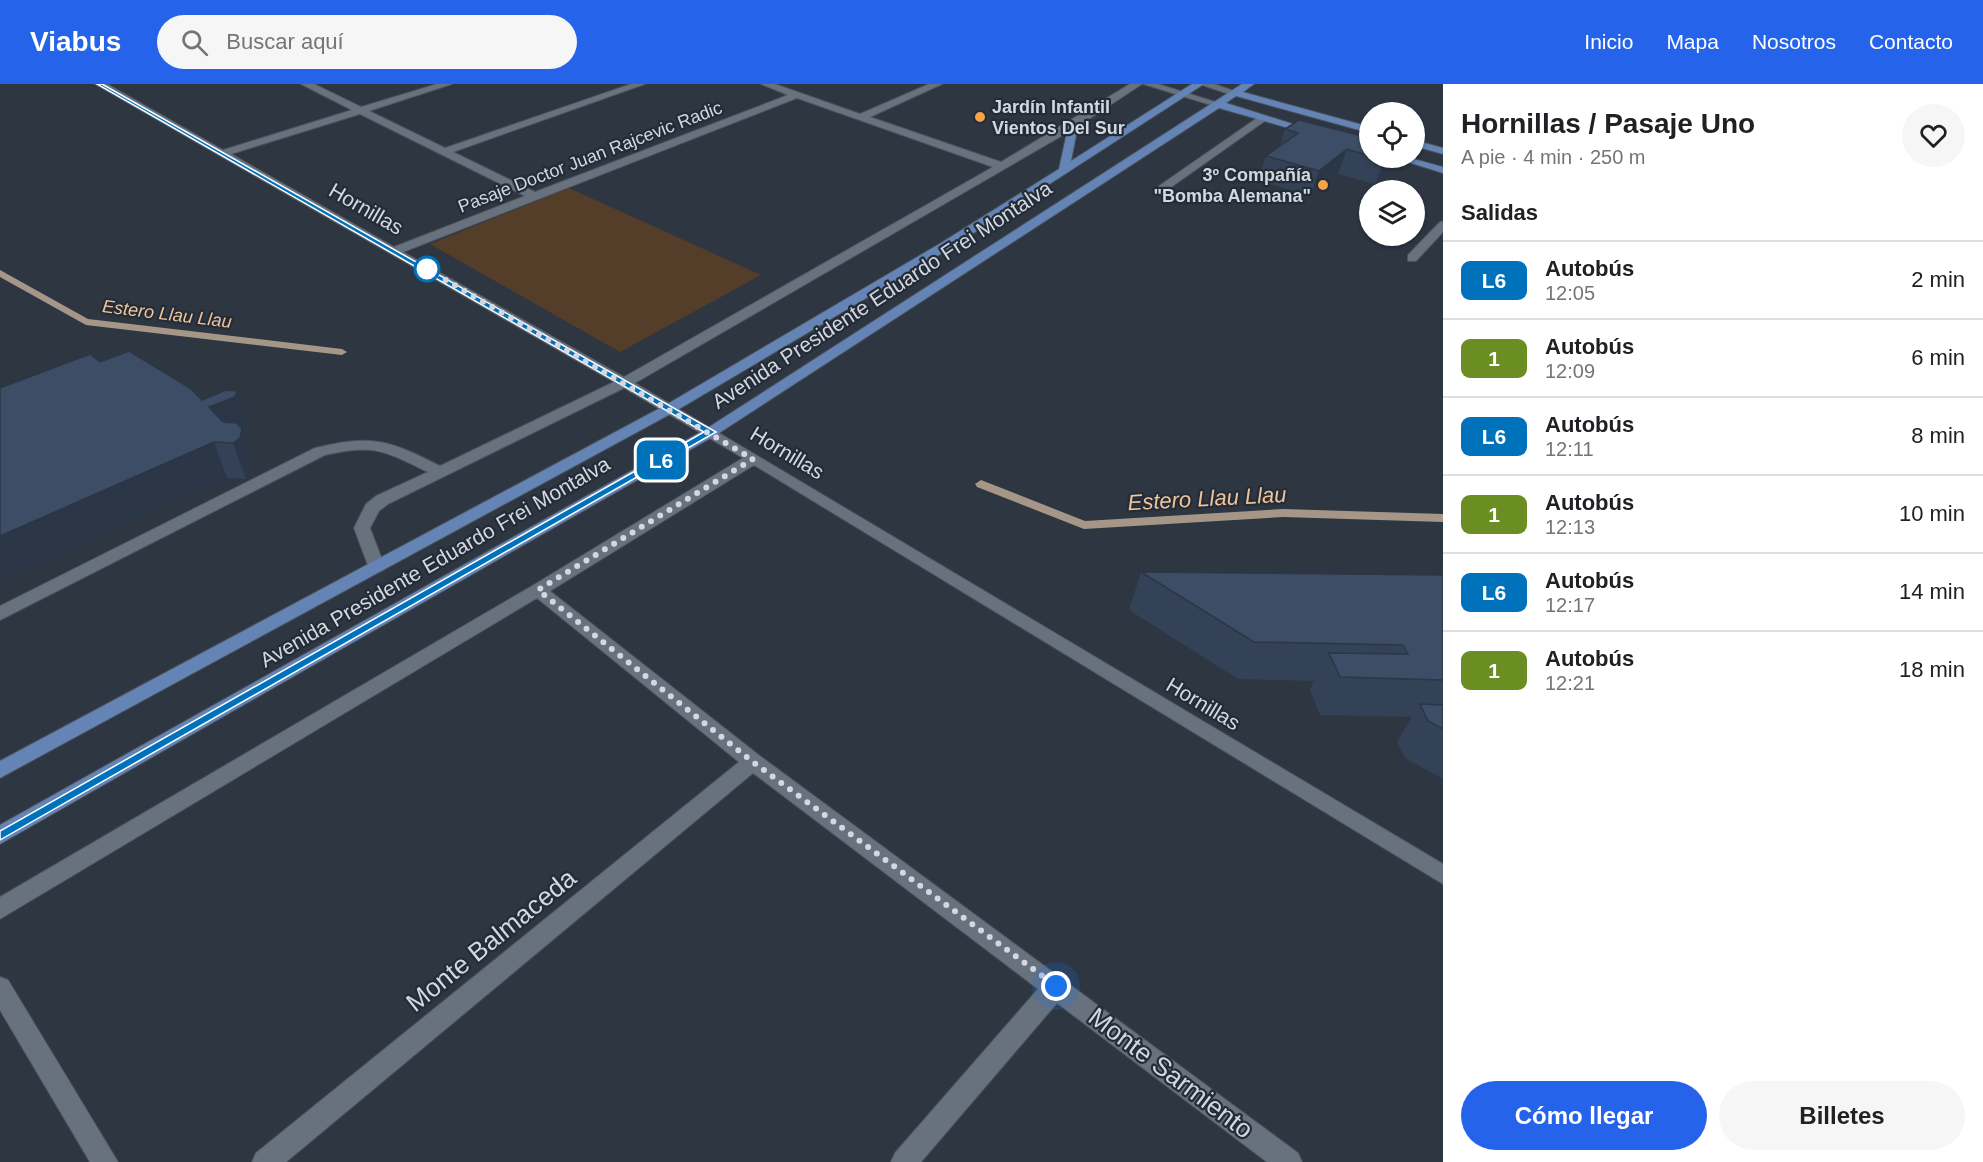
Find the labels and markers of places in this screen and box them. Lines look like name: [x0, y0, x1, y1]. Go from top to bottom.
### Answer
place label: Jardín Infantil Vientos Del Sur: [992, 97, 1125, 138]
marker: Jardín Infantil Vientos Del Sur: [973, 110, 987, 124]
place label: 3º Compañía "Bomba Alemana": [1154, 165, 1312, 206]
marker: 3º Compañía "Bomba Alemana": [1316, 178, 1330, 192]
unlabelled marker: [414, 256, 440, 282]

